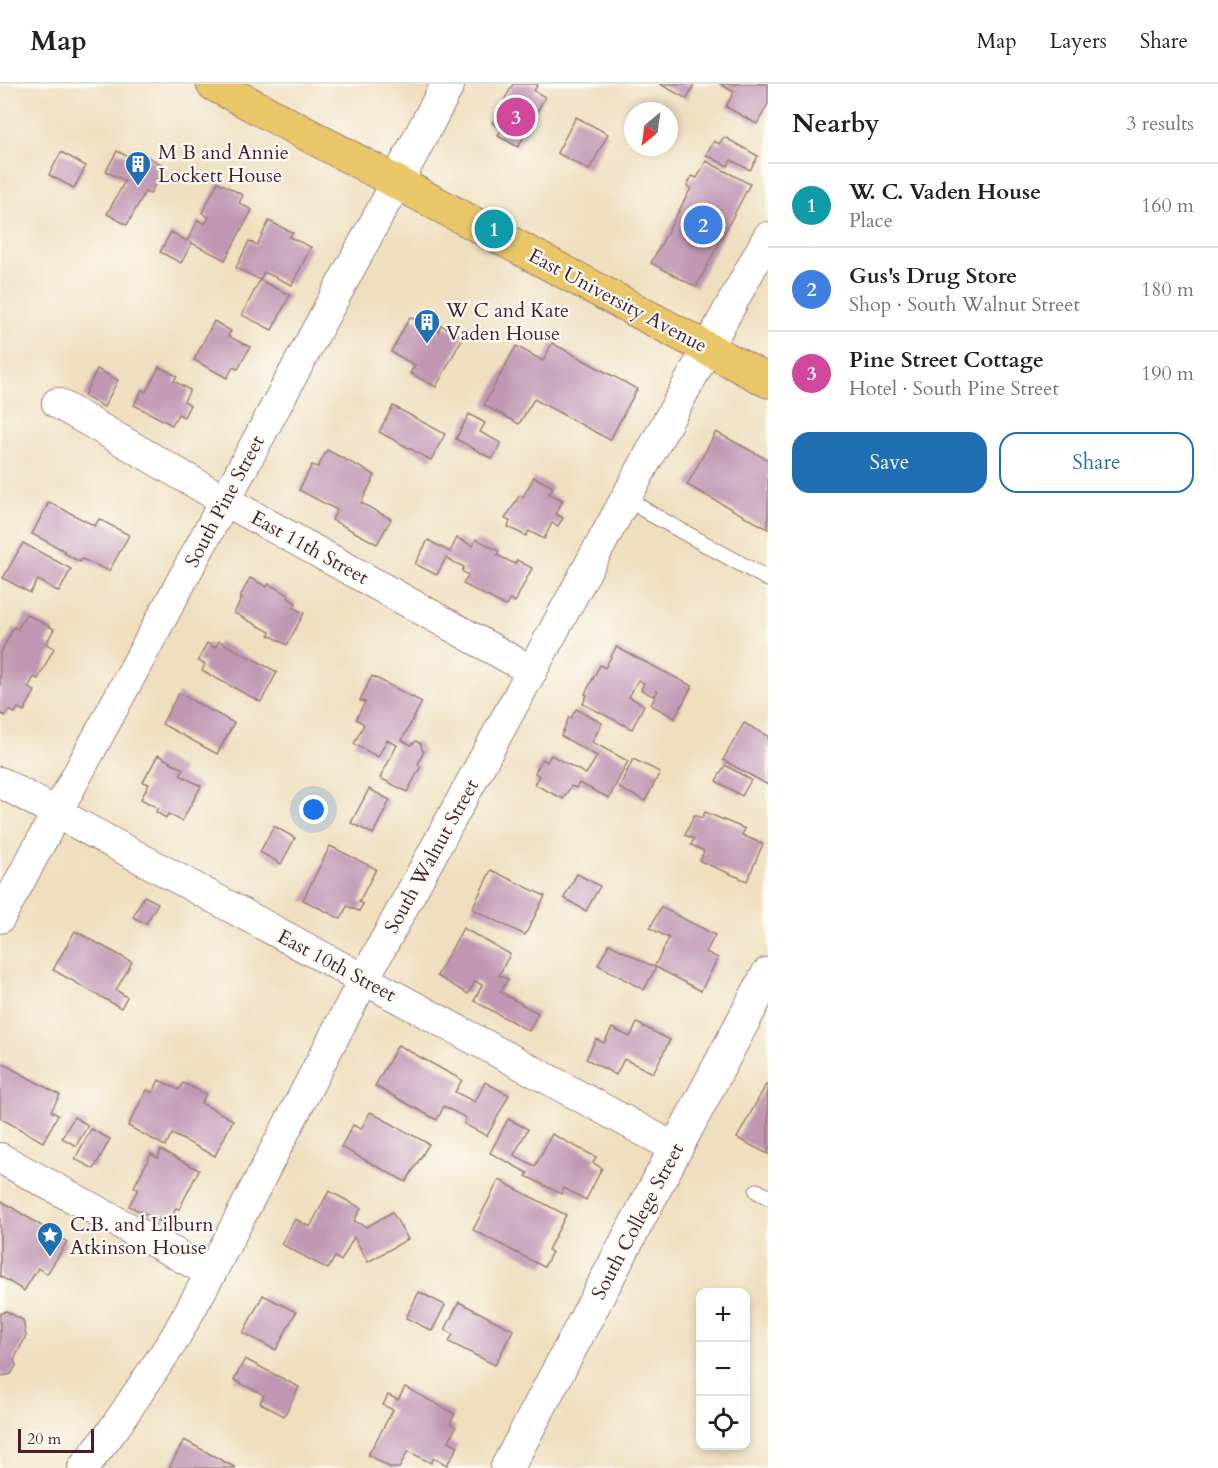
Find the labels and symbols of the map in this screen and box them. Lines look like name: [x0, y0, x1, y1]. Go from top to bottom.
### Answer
pin: 3: [496, 94, 536, 140]
north arrow: [624, 102, 678, 156]
place label: M B and Annie Lockett House: [158, 139, 289, 189]
building icon: M B and Annie Lockett House: [123, 149, 153, 187]
pin: 2: [684, 202, 722, 248]
pin: 1: [474, 206, 514, 252]
street label: East University Avenue: [524, 242, 712, 359]
place label: W C and Kate Vaden House: [445, 297, 569, 347]
building icon: W C and Kate Vaden House: [412, 307, 442, 345]
street label: South Pine Street: [178, 430, 271, 572]
street label: East 11th Street: [246, 504, 374, 591]
street label: South Walnut Street: [378, 774, 485, 938]
your location: [299, 795, 328, 824]
street label: East 10th Street: [273, 923, 401, 1008]
street label: South College Street: [585, 1138, 690, 1304]
place label: C.B. and Lilburn Atkinson House: [70, 1211, 214, 1261]
place icon: C.B. and Lilburn Atkinson House: [35, 1220, 65, 1258]
scale bar: [18, 1426, 94, 1454]

